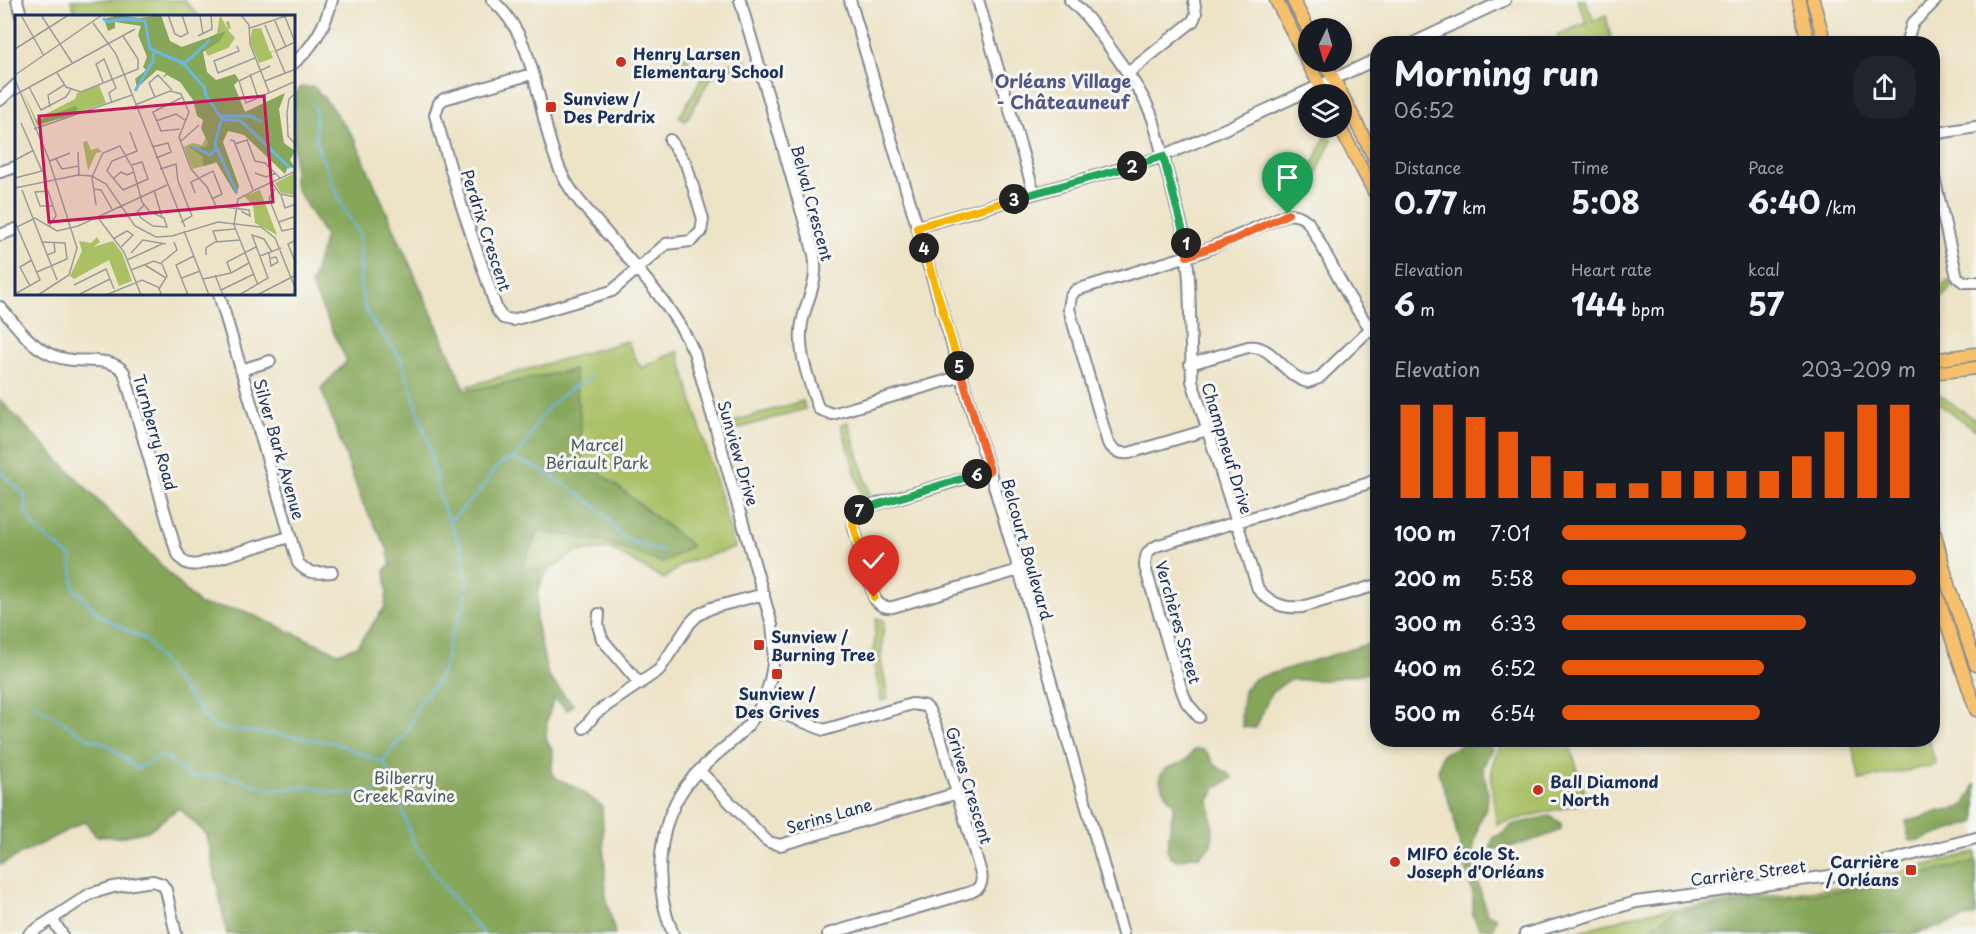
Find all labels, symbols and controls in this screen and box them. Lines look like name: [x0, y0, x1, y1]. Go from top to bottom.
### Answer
inset map: [15, 15, 296, 296]
north arrow: [1298, 18, 1352, 72]
map controls: [1298, 18, 1352, 138]
place label: Henry Larsen Elementary School: [633, 41, 784, 83]
text: Morning run: [1394, 47, 1599, 97]
marker: Henry Larsen Elementary School: [614, 55, 628, 69]
button: share: [1853, 56, 1916, 119]
district label: Orléans Village - Châteauneuf: [995, 67, 1132, 115]
button: layers: [1298, 84, 1352, 138]
place label: Sunview / Des Perdrix: [563, 86, 655, 128]
text: 06:52: [1394, 95, 1455, 125]
marker: Sunview / Des Perdrix: [544, 100, 558, 114]
street label: Belval Crescent: [786, 142, 840, 264]
pin: 2: [1117, 151, 1147, 181]
pin: [1262, 152, 1313, 214]
text: 2: [1126, 154, 1138, 178]
text: Distance: [1394, 155, 1461, 179]
text: Time: [1571, 155, 1609, 179]
text: Pace: [1748, 155, 1784, 179]
icon: arrive: [1271, 161, 1304, 194]
street label: Perdrix Crescent: [456, 166, 518, 294]
text: 0.77: [1394, 179, 1457, 224]
text: 5:08: [1571, 179, 1640, 224]
text: 6:40: [1748, 179, 1821, 224]
pin: 3: [999, 184, 1029, 214]
text: 3: [1009, 187, 1019, 211]
text: km: [1457, 195, 1486, 219]
text: /km: [1821, 195, 1856, 219]
pin: 1: [1171, 228, 1201, 258]
text: 1: [1182, 231, 1190, 255]
pin: 4: [909, 233, 939, 263]
text: 4: [919, 236, 929, 260]
text: Elevation: [1394, 257, 1463, 281]
text: Heart rate: [1571, 257, 1652, 281]
text: kcal: [1748, 257, 1780, 281]
text: 6: [1394, 281, 1415, 326]
text: 144: [1571, 281, 1626, 326]
text: 57: [1748, 281, 1784, 326]
text: m: [1415, 297, 1435, 321]
text: bpm: [1626, 297, 1665, 321]
pin: 5: [944, 351, 974, 381]
text: 5: [954, 354, 964, 378]
text: Elevation: [1394, 354, 1480, 384]
text: 203–209 m: [1801, 354, 1916, 384]
street label: Turnberry Road: [128, 371, 184, 493]
street label: Silver Bark Avenue: [248, 376, 312, 523]
street label: Champneuf Drive: [1197, 379, 1259, 517]
street label: Sunview Drive: [712, 397, 766, 509]
park label: Marcel Bériault Park: [545, 432, 649, 474]
pin: 6: [962, 459, 992, 489]
text: 6: [971, 462, 983, 486]
street label: Belcourt Boulevard: [996, 475, 1060, 623]
pin: 7: [844, 495, 874, 525]
text: 7: [854, 498, 864, 522]
text: 100 m: [1394, 518, 1456, 548]
text: 7:01: [1490, 518, 1530, 548]
pin: [848, 535, 899, 597]
icon: check: [857, 544, 890, 577]
street label: Verchères Street: [1150, 558, 1208, 687]
text: 200 m: [1394, 563, 1461, 593]
text: 5:58: [1490, 563, 1534, 593]
text: 300 m: [1394, 608, 1462, 638]
text: 6:33: [1490, 608, 1536, 638]
place label: Sunview / Burning Tree: [771, 624, 875, 666]
marker: Sunview / Burning Tree: [752, 638, 766, 652]
text: 400 m: [1394, 653, 1462, 683]
text: 6:52: [1490, 653, 1536, 683]
marker: Sunview / Des Grives: [770, 667, 784, 681]
place label: Sunview / Des Grives: [735, 681, 820, 723]
text: 500 m: [1394, 698, 1461, 728]
text: 6:54: [1490, 698, 1536, 728]
street label: Grives Crescent: [941, 723, 999, 847]
park label: Bilberry Creek Ravine: [353, 765, 455, 807]
place label: Ball Diamond - North: [1550, 769, 1659, 811]
marker: Ball Diamond - North: [1531, 783, 1545, 797]
street label: Serins Lane: [783, 791, 875, 839]
place label: MIFO école St. Joseph d'Orléans: [1407, 841, 1544, 883]
place label: Carrière / Orléans: [1825, 849, 1899, 891]
street label: Carrière Street: [1689, 853, 1808, 891]
marker: MIFO école St. Joseph d'Orléans: [1388, 855, 1402, 869]
marker: Carrière / Orléans: [1904, 863, 1918, 877]

